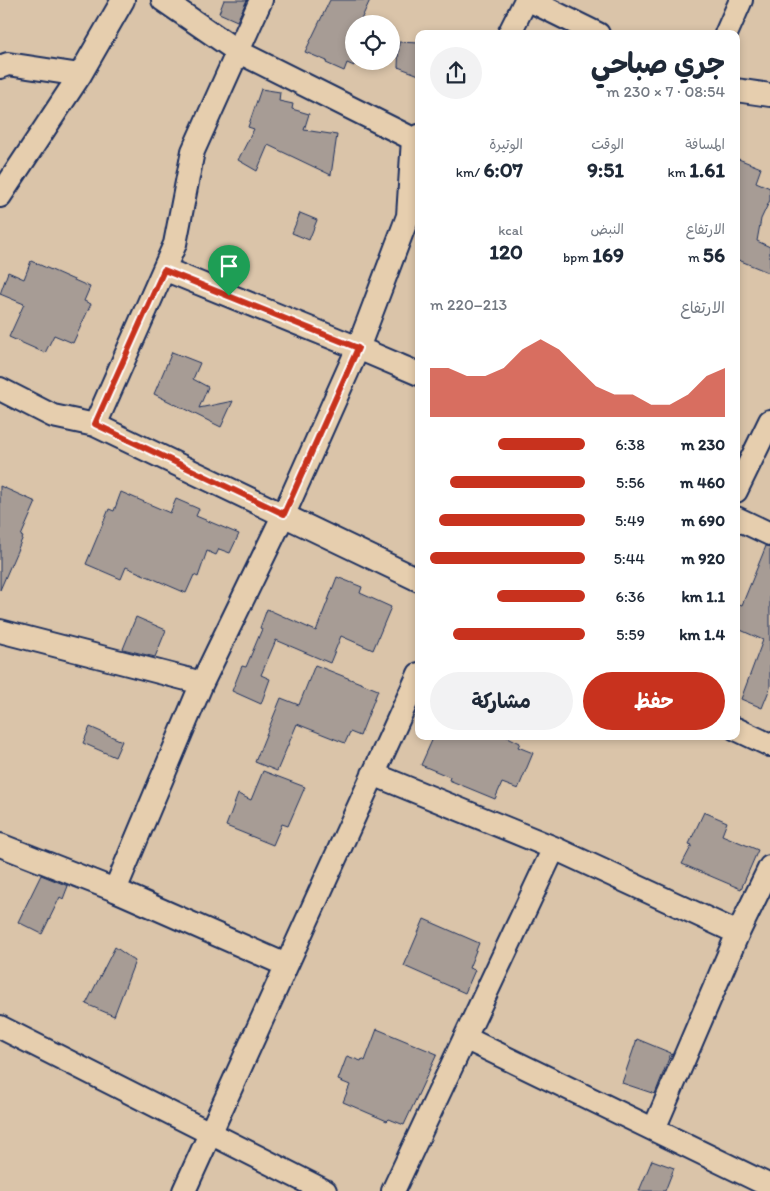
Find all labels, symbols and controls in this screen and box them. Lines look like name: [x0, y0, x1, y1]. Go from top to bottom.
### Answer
map controls: [345, 15, 400, 70]
button: locate: [345, 15, 400, 70]
text: جري صباحي: [591, 46, 725, 80]
button: share: [430, 47, 482, 99]
text: 08:54 · 7 × 230 m: [606, 82, 725, 101]
text: الوتيرة: [489, 136, 523, 153]
text: الوقت: [591, 136, 624, 153]
text: المسافة: [685, 136, 725, 153]
text: 6:07: [483, 157, 523, 182]
text: 9:51: [587, 157, 624, 182]
text: 1.61: [689, 157, 725, 182]
text: /km: [456, 164, 483, 181]
text: km: [668, 164, 689, 181]
text: النبض: [591, 221, 624, 238]
text: الارتفاع: [686, 221, 725, 238]
text: kcal: [498, 222, 523, 239]
text: 120: [489, 239, 523, 264]
text: 169: [592, 242, 624, 267]
text: 56: [703, 242, 725, 267]
pin: [208, 245, 250, 296]
text: bpm: [563, 249, 592, 266]
text: m: [688, 249, 703, 266]
icon: arrive: [215, 252, 243, 280]
text: 213–220 m: [430, 295, 507, 314]
text: الارتفاع: [680, 298, 725, 317]
text: 6:38: [615, 435, 645, 454]
text: 230 m: [681, 435, 725, 454]
text: 5:56: [616, 473, 645, 492]
text: 460 m: [680, 473, 725, 492]
text: 5:49: [615, 511, 645, 530]
text: 690 m: [681, 511, 725, 530]
text: 5:44: [613, 549, 645, 568]
text: 920 m: [681, 549, 725, 568]
text: 6:36: [615, 587, 645, 606]
text: 1.1 km: [681, 587, 725, 606]
text: 5:59: [616, 625, 645, 644]
text: 1.4 km: [679, 625, 725, 644]
button: مشاركة: [430, 672, 573, 730]
button: حفظ: [583, 672, 725, 730]

